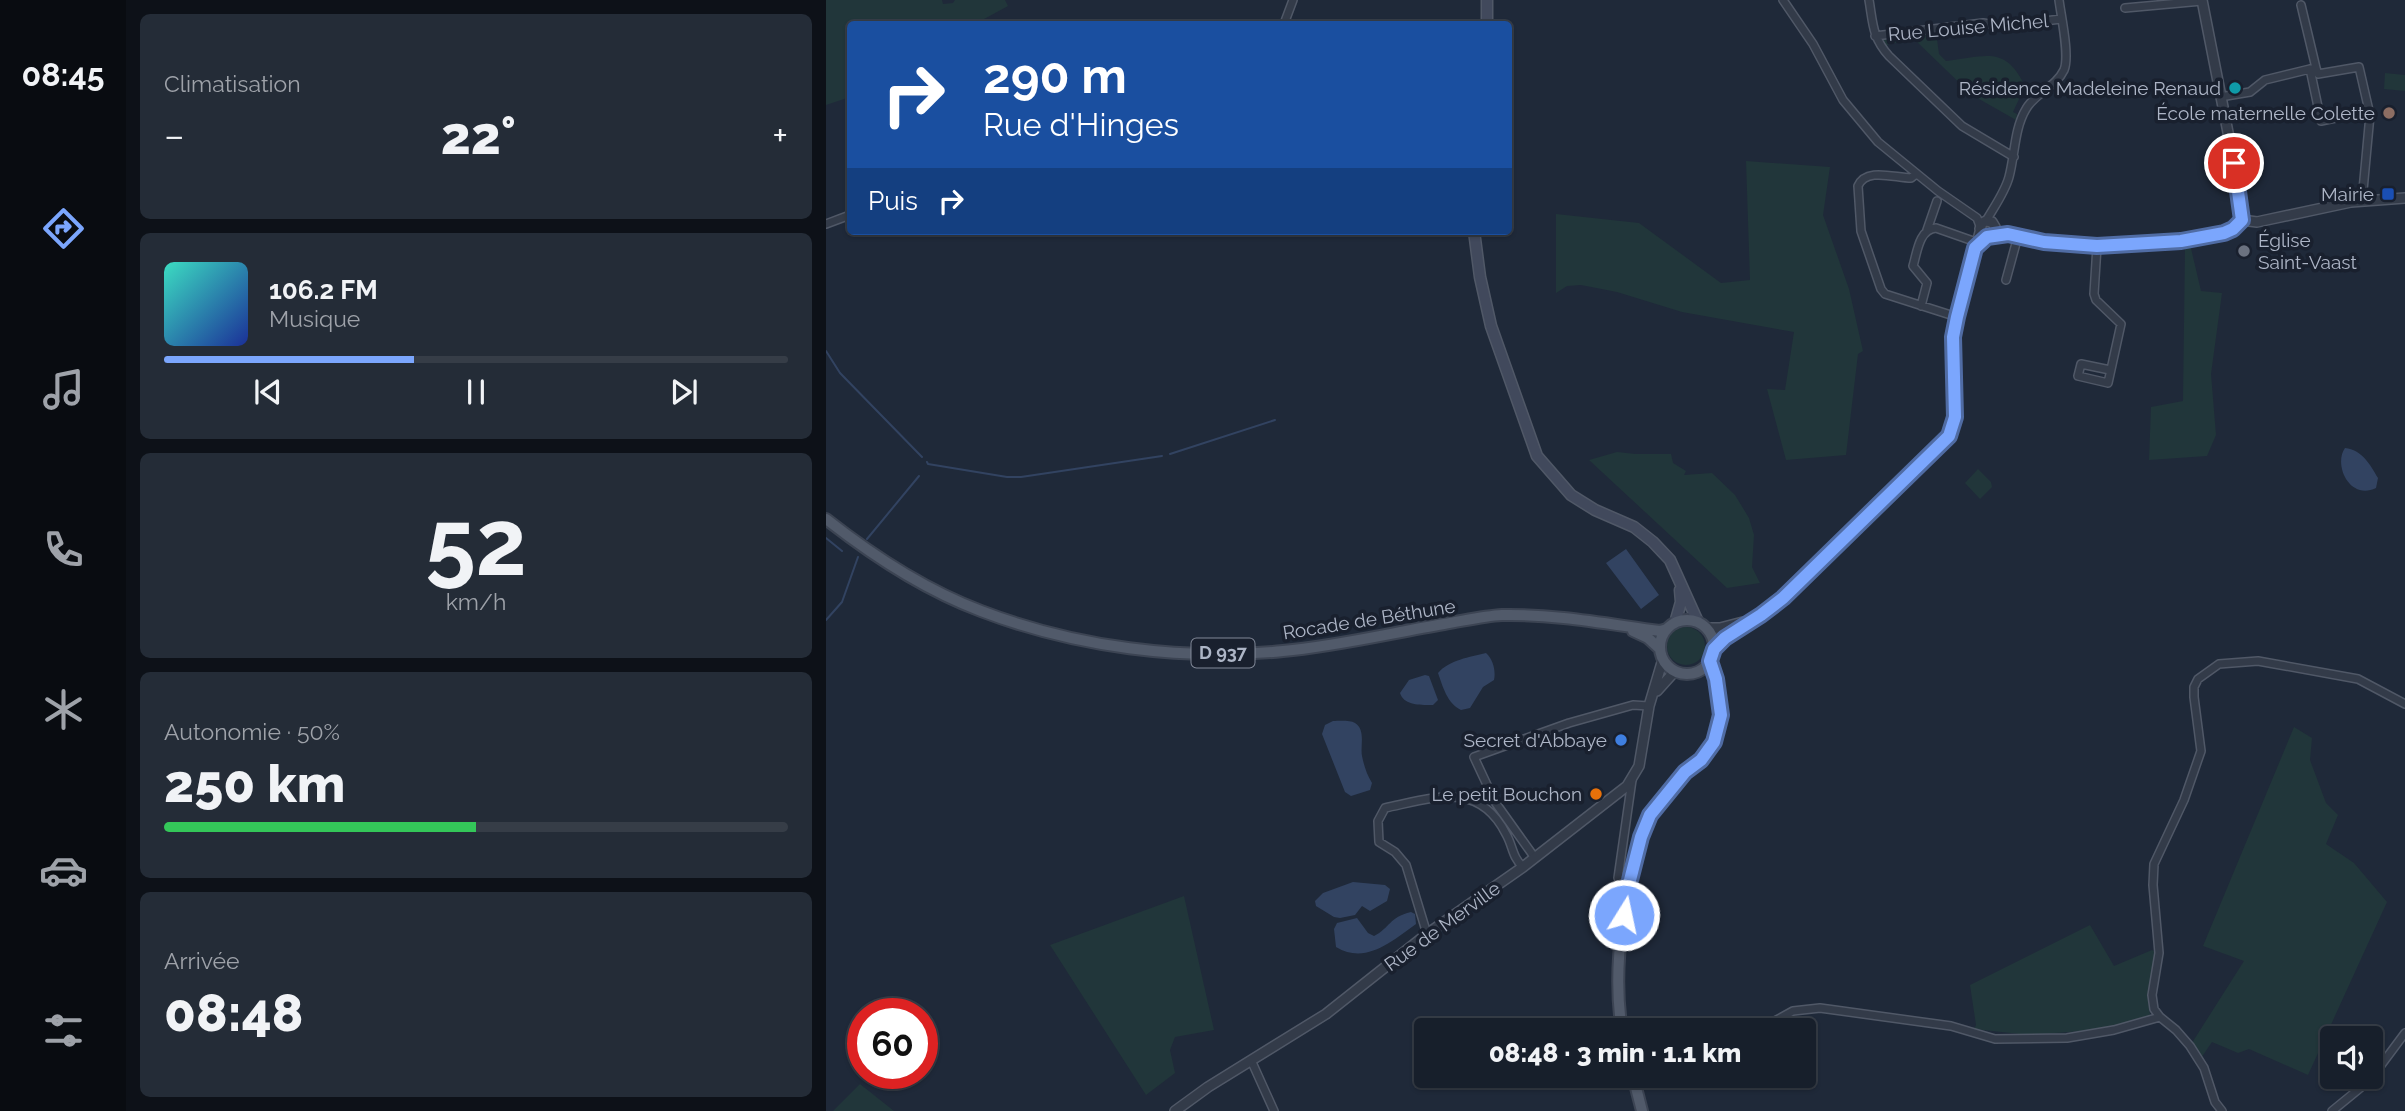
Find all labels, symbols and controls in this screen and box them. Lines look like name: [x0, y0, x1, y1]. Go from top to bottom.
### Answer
street label: Rue Louise Michel: [1887, 9, 2050, 45]
text: 290 m: [983, 47, 1127, 104]
icon: right: [868, 49, 959, 140]
text: 08:45: [22, 56, 104, 93]
text: Climatisation: [164, 70, 301, 97]
place label: Résidence Madeleine Renaud: [1959, 77, 2221, 99]
marker: Résidence Madeleine Renaud: [2227, 80, 2243, 96]
place label: École maternelle Colette: [2156, 102, 2375, 124]
text: 22°: [441, 105, 516, 166]
marker: École maternelle Colette: [2381, 105, 2397, 121]
text: Rue d'Hinges: [983, 106, 1179, 143]
text: −: [164, 113, 184, 158]
text: +: [772, 113, 788, 158]
pin: [2204, 133, 2264, 193]
icon: arrive: [2215, 144, 2253, 182]
icon: right: [932, 182, 970, 220]
place label: Mairie: [2321, 183, 2374, 205]
text: Puis: [868, 186, 918, 216]
marker: Mairie: [2380, 186, 2396, 202]
icon: directions: [39, 204, 88, 253]
place label: Église Saint-Vaast: [2258, 229, 2357, 273]
marker: Église Saint-Vaast: [2236, 243, 2252, 259]
text: 106.2 FM: [269, 275, 378, 305]
text: Musique: [269, 305, 360, 332]
icon: music: [39, 365, 88, 414]
icon: previous: [249, 373, 287, 411]
icon: pause: [457, 373, 495, 411]
icon: next: [665, 373, 703, 411]
text: 52: [425, 489, 527, 596]
icon: phone: [39, 525, 88, 574]
text: km/h: [446, 588, 506, 615]
street label: Rocade de Béthune: [1281, 594, 1457, 644]
road number: D 937: [1192, 638, 1254, 668]
icon: climate: [39, 685, 88, 734]
text: Autonomie · 50%: [164, 718, 340, 745]
place label: Secret d'Abbaye: [1463, 729, 1607, 751]
marker: Secret d'Abbaye: [1613, 732, 1629, 748]
text: 250 km: [164, 753, 345, 814]
place label: Le petit Bouchon: [1431, 783, 1582, 805]
marker: Le petit Bouchon: [1588, 786, 1604, 802]
icon: car: [39, 846, 88, 895]
street label: Rue de Merville: [1380, 877, 1504, 975]
position arrow: [1587, 878, 1661, 952]
text: Arrivée: [164, 947, 240, 974]
text: 08:48: [164, 982, 303, 1043]
speed limit sign: 60: [847, 998, 938, 1089]
icon: filters: [39, 1006, 88, 1055]
map controls: [2320, 1026, 2383, 1089]
button: sound: [2320, 1026, 2383, 1089]
text: 08:48 · 3 min · 1.1 km: [1489, 1038, 1741, 1068]

